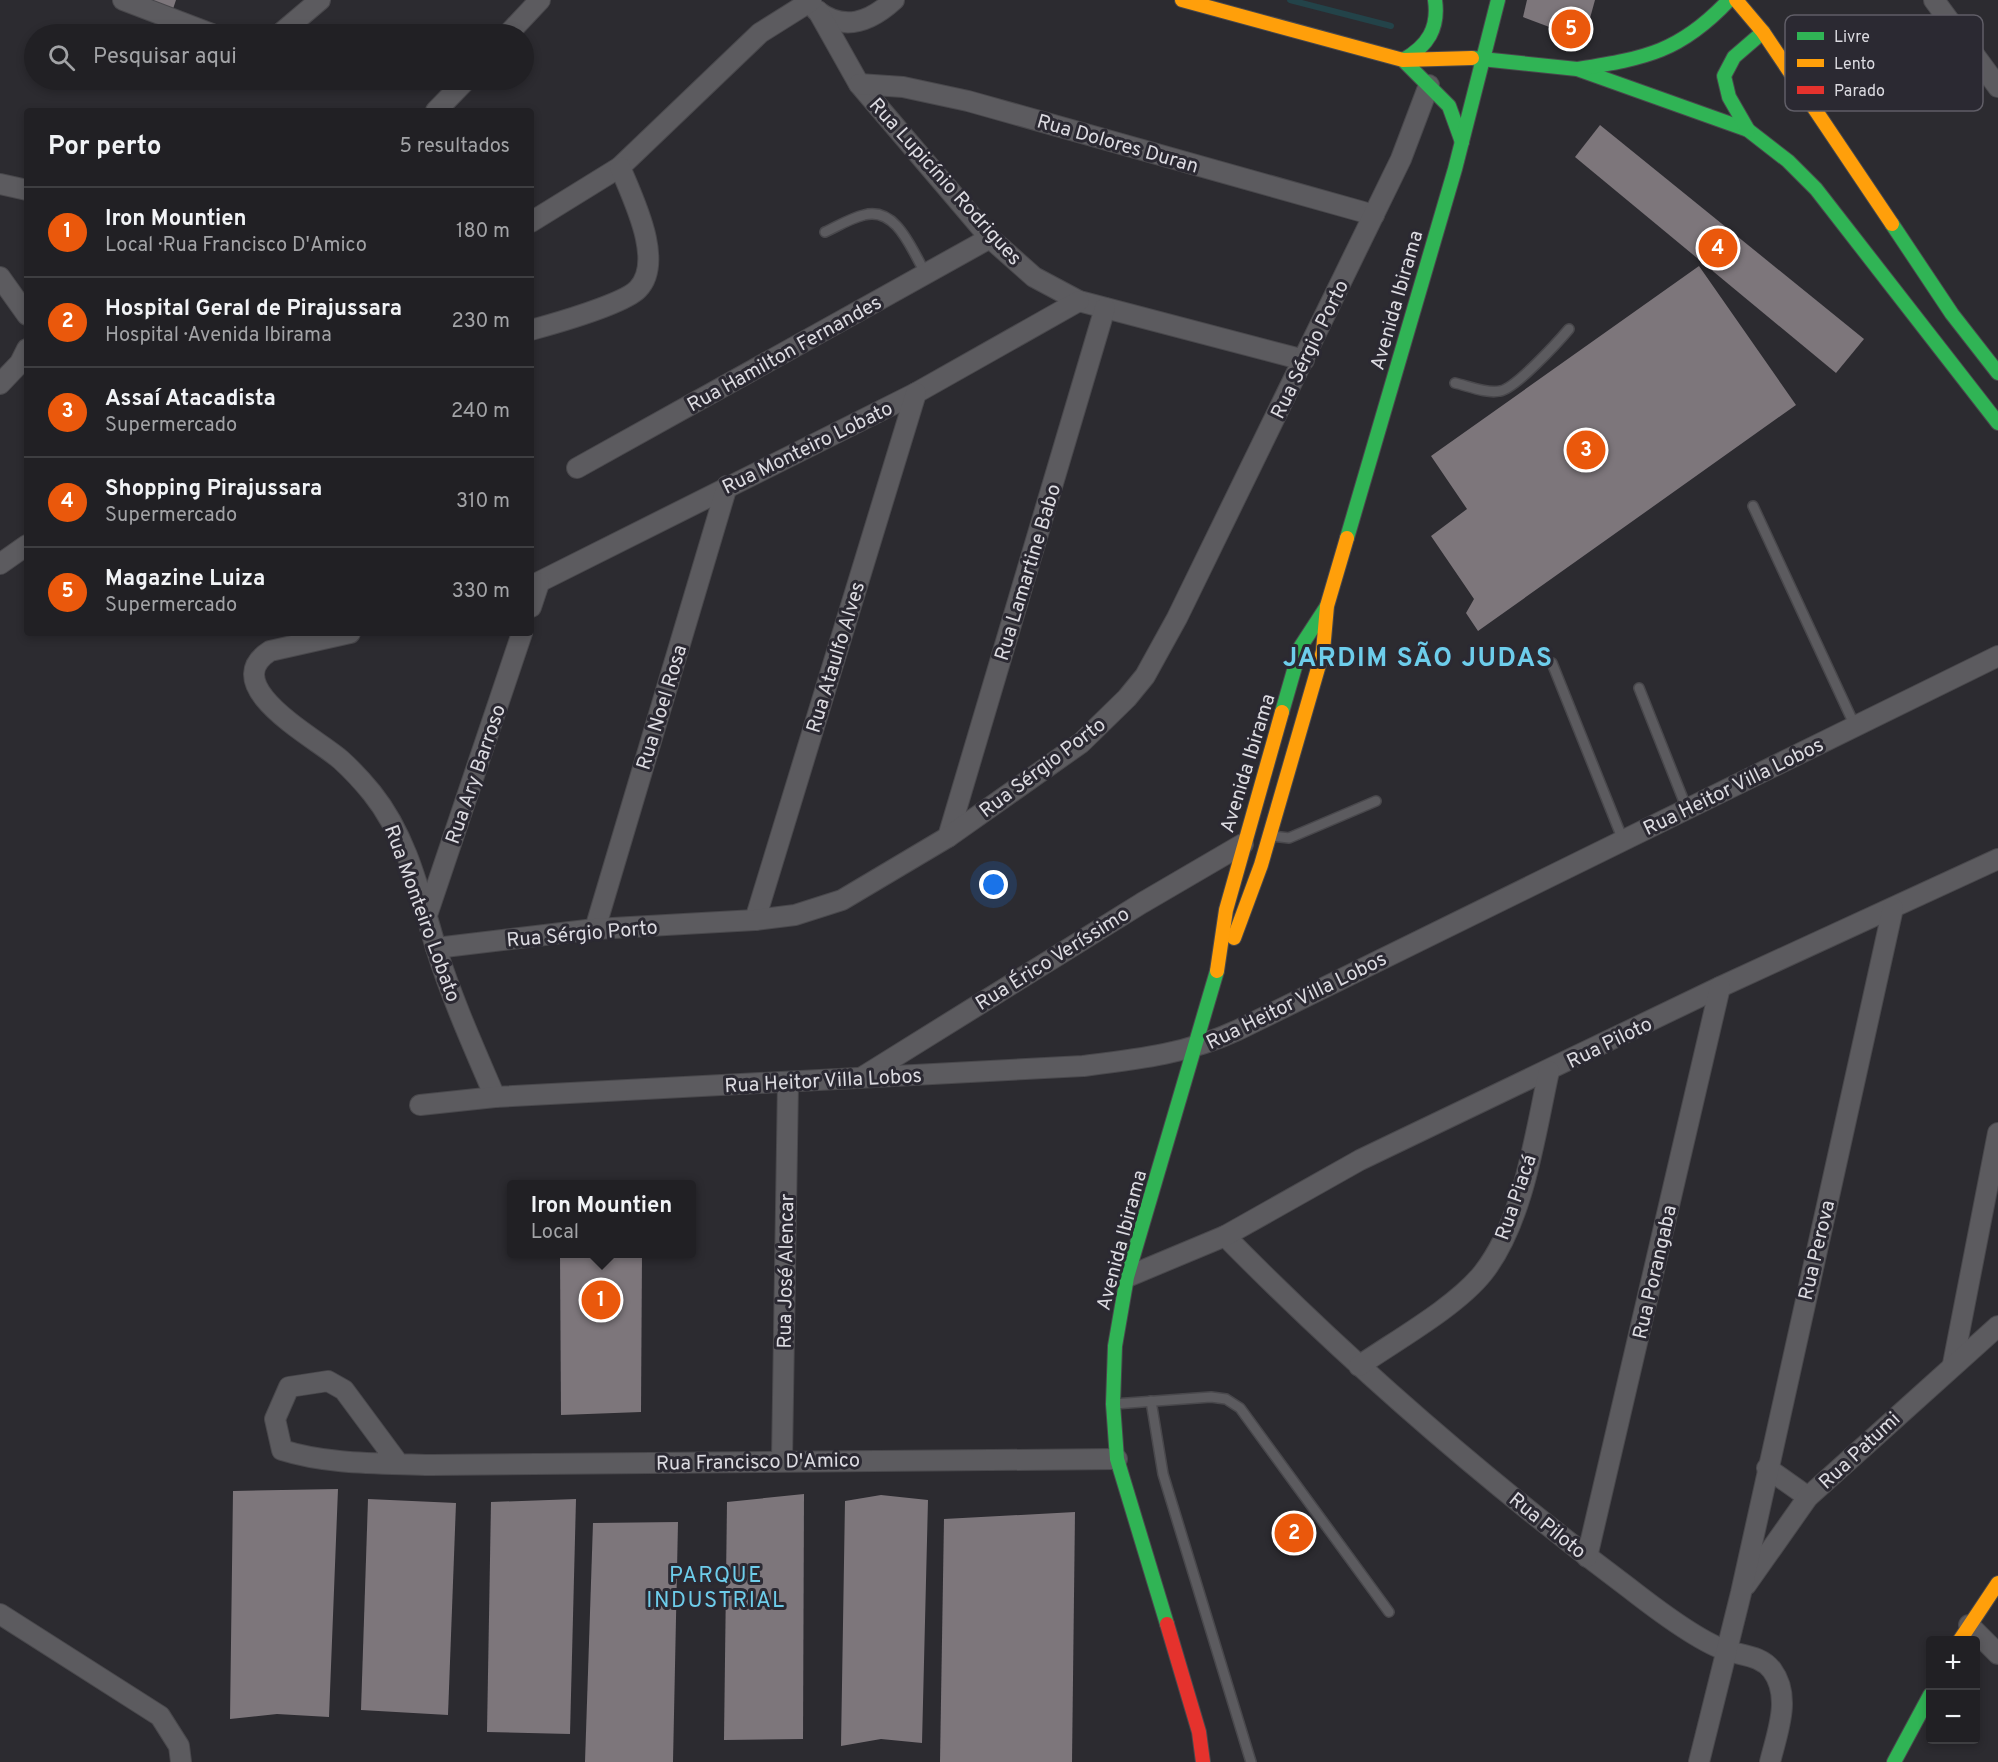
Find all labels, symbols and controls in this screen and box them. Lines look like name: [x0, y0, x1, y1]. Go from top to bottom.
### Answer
pin: 5: [1552, 6, 1590, 51]
legend: [1785, 15, 1983, 111]
search box: [24, 24, 534, 90]
text: Livre: [1834, 28, 1870, 48]
icon: search: [45, 41, 78, 74]
text: Pesquisar aqui: [93, 44, 237, 71]
text: Lento: [1834, 55, 1875, 75]
text: Parado: [1834, 82, 1885, 102]
street label: Rua Lupicínio Rodrigues: [862, 93, 1027, 271]
street label: Rua Dolores Duran: [1034, 109, 1201, 180]
text: Por perto: [48, 131, 162, 164]
text: 5 resultados: [400, 134, 510, 160]
text: Iron Mountien: [105, 206, 247, 233]
text: 1: [64, 219, 72, 245]
text: 180 m: [456, 219, 510, 245]
pin: 4: [1698, 226, 1738, 270]
street label: Avenida Ibirama: [1366, 228, 1430, 373]
text: Local · Rua Francisco D'Amico: [105, 233, 367, 259]
street label: Rua Sérgio Porto: [1266, 276, 1356, 424]
street label: Rua Hamilton Fernandes: [683, 290, 887, 419]
text: Hospital Geral de Pirajussara: [105, 296, 402, 323]
text: 2: [61, 309, 74, 335]
text: 230 m: [451, 309, 510, 335]
text: Hospital · Avenida Ibirama: [105, 323, 332, 349]
text: Assaí Atacadista: [105, 386, 276, 413]
street label: Rua Monteiro Lobato: [718, 396, 897, 501]
text: 3: [62, 399, 74, 425]
text: 240 m: [451, 399, 510, 425]
text: Supermercado: [105, 413, 237, 439]
pin: 3: [1566, 428, 1606, 472]
text: Shopping Pirajussara: [105, 476, 322, 503]
street label: Rua Lamartine Babo: [990, 481, 1068, 664]
text: 4: [61, 489, 74, 515]
text: 310 m: [456, 489, 510, 515]
text: Supermercado: [105, 503, 237, 529]
text: Magazine Luiza: [105, 566, 265, 593]
text: 5: [61, 579, 74, 605]
text: 330 m: [452, 579, 510, 605]
street label: Rua Ataulfo Alves: [802, 579, 872, 736]
text: Supermercado: [105, 593, 237, 619]
district label: JARDIM SÃO JUDAS: [1283, 641, 1553, 676]
street label: Rua Noel Rosa: [632, 642, 694, 773]
street label: Avenida Ibirama: [1215, 691, 1282, 836]
street label: Rua Ary Barroso: [441, 701, 513, 848]
street label: Rua Sérgio Porto: [975, 713, 1112, 825]
street label: Rua Heitor Villa Lobos: [1639, 733, 1828, 843]
street label: Rua Monteiro Lobato: [377, 822, 465, 1006]
your location: [979, 870, 1008, 899]
street label: Rua Érico Veríssimo: [970, 900, 1135, 1018]
street label: Rua Sérgio Porto: [505, 915, 659, 955]
street label: Rua Heitor Villa Lobos: [1202, 947, 1391, 1057]
street label: Rua Piloto: [1563, 1012, 1657, 1076]
street label: Rua Heitor Villa Lobos: [724, 1064, 922, 1100]
street label: Rua Piacá: [1490, 1152, 1544, 1244]
street label: Avenida Ibirama: [1092, 1168, 1154, 1314]
popup: [507, 1180, 696, 1258]
text: Iron Mountien: [531, 1193, 672, 1220]
street label: Rua José Alencar: [773, 1193, 801, 1349]
street label: Rua Perova: [1794, 1198, 1842, 1303]
street label: Rua Porangaba: [1628, 1203, 1684, 1342]
text: Local: [531, 1220, 579, 1246]
pin: 1: [582, 1278, 620, 1322]
street label: Rua Patumi: [1814, 1407, 1907, 1496]
street label: Rua Francisco D'Amico: [656, 1448, 860, 1478]
street label: Rua Piloto: [1503, 1487, 1591, 1566]
pin: 2: [1274, 1510, 1314, 1556]
district label: PARQUE INDUSTRIAL: [646, 1563, 786, 1615]
map controls: [1926, 1636, 1980, 1744]
button: +: [1926, 1636, 1980, 1690]
button: −: [1926, 1690, 1980, 1744]

